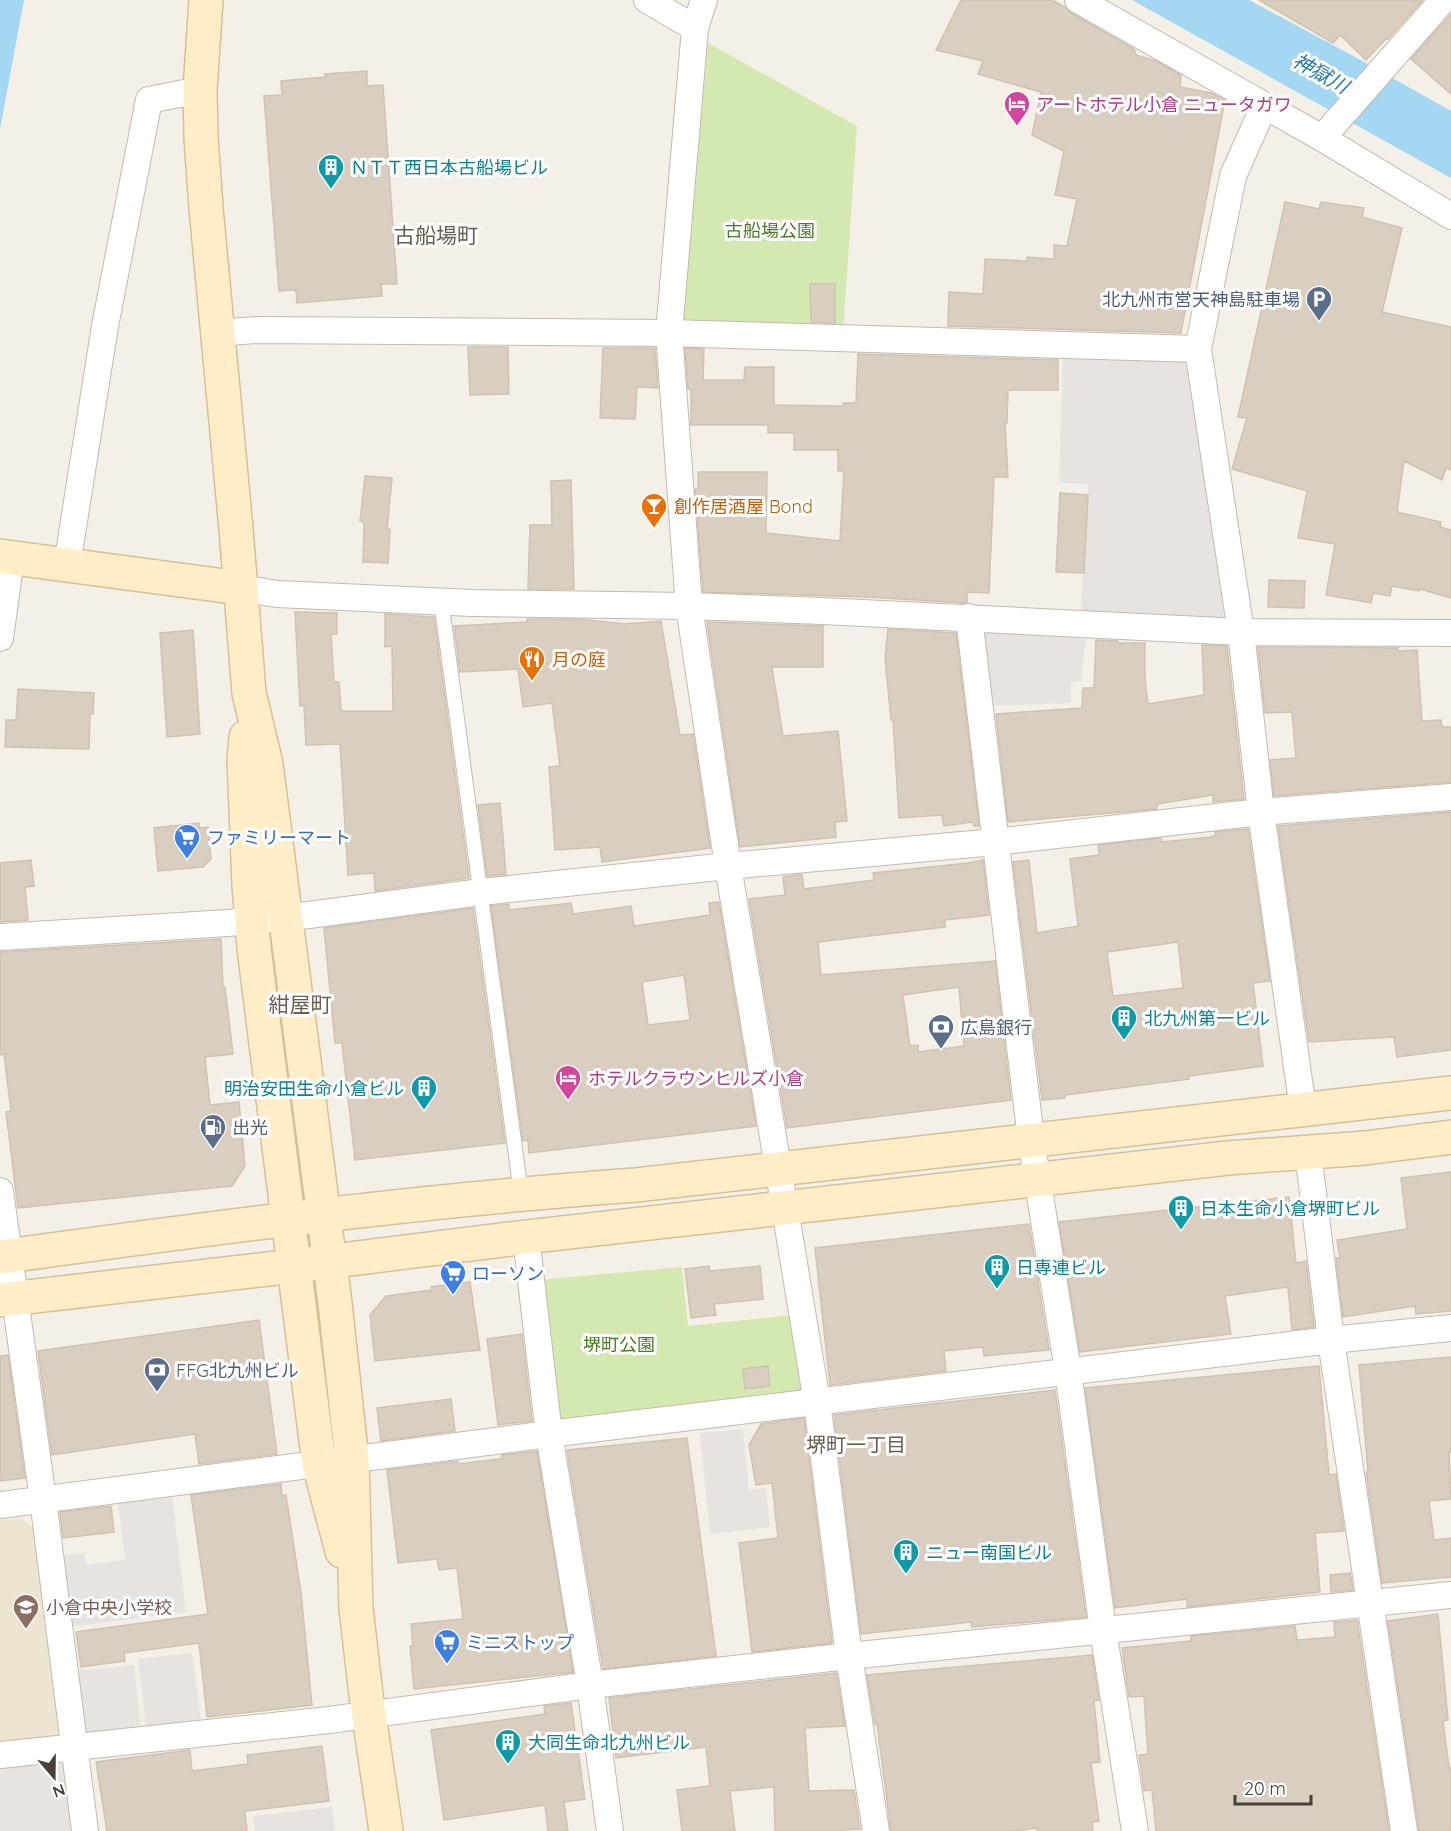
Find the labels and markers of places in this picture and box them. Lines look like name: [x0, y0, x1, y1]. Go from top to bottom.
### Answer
hotel icon: アートホテル小倉 ニュータガワ: [1002, 89, 1032, 127]
place label: アートホテル小倉 ニュータガワ: [1036, 93, 1292, 116]
building icon: ＮＴＴ西日本古船場ビル: [316, 152, 346, 190]
place label: ＮＴＴ西日本古船場ビル: [350, 156, 548, 179]
parking icon: 北九州市営天神島駐車場: [1304, 284, 1334, 322]
place label: 北九州市営天神島駐車場: [1102, 288, 1300, 311]
bar icon: 創作居酒屋 Bond: [639, 491, 669, 529]
place label: 創作居酒屋 Bond: [674, 495, 813, 518]
restaurant icon: 月の庭: [517, 644, 547, 682]
place label: 月の庭: [552, 648, 606, 671]
supermarket icon: ファミリーマート: [172, 822, 202, 860]
place label: ファミリーマート: [207, 826, 351, 849]
building icon: 北九州第一ビル: [1109, 1003, 1139, 1041]
place label: 北九州第一ビル: [1144, 1007, 1270, 1030]
bank icon: 広島銀行: [926, 1012, 956, 1050]
place label: 広島銀行: [960, 1016, 1032, 1039]
hotel icon: ホテルクラウンヒルズ小倉: [553, 1063, 583, 1101]
place label: ホテルクラウンヒルズ小倉: [588, 1067, 804, 1090]
building icon: 明治安田生命小倉ビル: [409, 1073, 439, 1111]
place label: 明治安田生命小倉ビル: [224, 1077, 404, 1100]
fuel station icon: 出光: [198, 1112, 228, 1150]
place label: 出光: [232, 1116, 268, 1139]
building icon: 日本生命小倉堺町ビル: [1166, 1193, 1196, 1231]
place label: 日本生命小倉堺町ビル: [1200, 1197, 1380, 1220]
building icon: 日専連ビル: [982, 1252, 1012, 1290]
place label: 日専連ビル: [1016, 1256, 1106, 1279]
supermarket icon: ローソン: [438, 1258, 468, 1296]
place label: ローソン: [472, 1262, 544, 1285]
bank icon: FFG北九州ビル: [142, 1355, 172, 1393]
place label: FFG北九州ビル: [176, 1359, 299, 1382]
building icon: ニュー南国ビル: [891, 1537, 921, 1575]
place label: ニュー南国ビル: [926, 1541, 1052, 1564]
school or university icon: 小倉中央小学校: [11, 1592, 41, 1630]
place label: 小倉中央小学校: [46, 1596, 172, 1619]
supermarket icon: ミニストップ: [432, 1627, 462, 1665]
place label: ミニストップ: [466, 1631, 574, 1654]
building icon: 大同生命北九州ビル: [493, 1727, 523, 1765]
place label: 大同生命北九州ビル: [528, 1731, 690, 1754]

